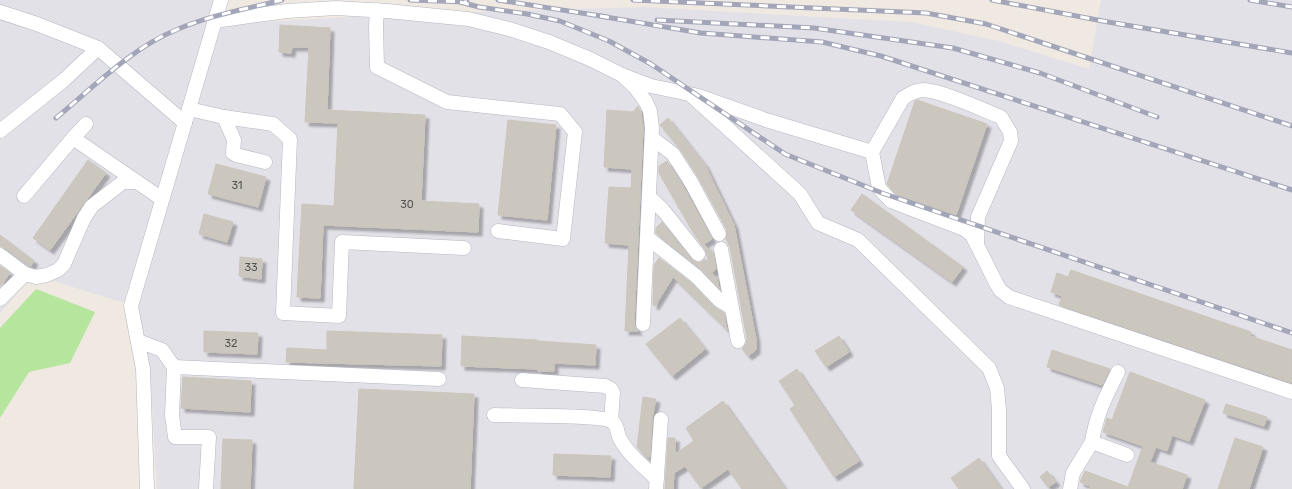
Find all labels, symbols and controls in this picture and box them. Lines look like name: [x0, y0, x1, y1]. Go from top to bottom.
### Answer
house number: 31: [231, 179, 243, 192]
house number: 30: [400, 198, 414, 211]
house number: 33: [244, 261, 258, 274]
house number: 32: [224, 337, 238, 350]

